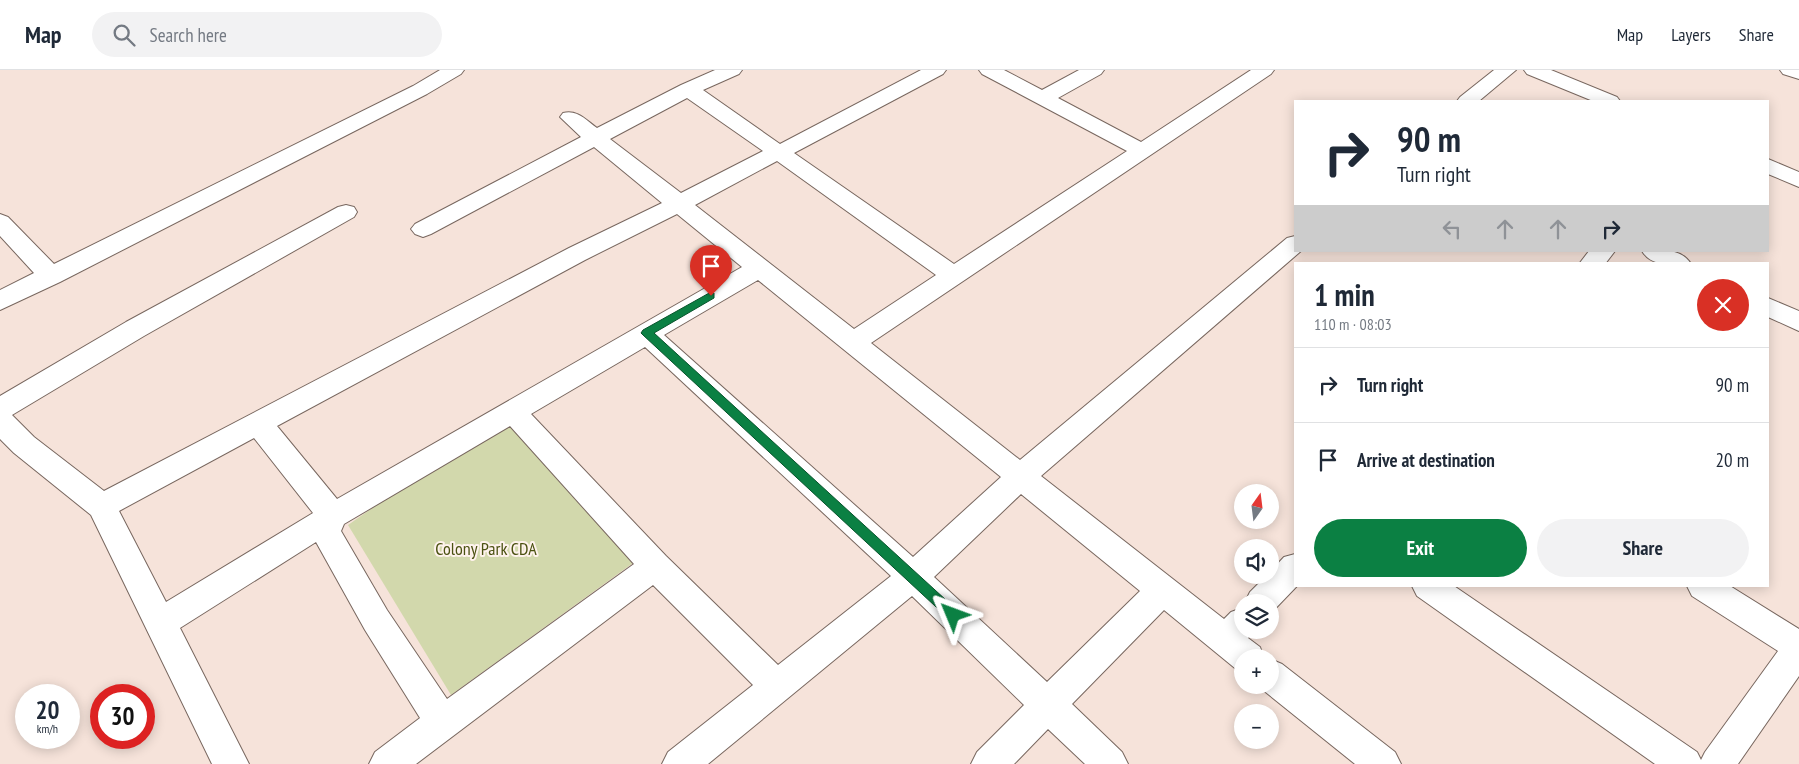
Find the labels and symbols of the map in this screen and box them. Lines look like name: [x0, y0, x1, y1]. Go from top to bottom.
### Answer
pin: [690, 245, 732, 296]
north arrow: [1234, 484, 1279, 529]
park label: Colony Park CDA: [435, 537, 537, 560]
position arrow: [926, 588, 978, 640]
speed limit sign: 30: [90, 684, 155, 749]

